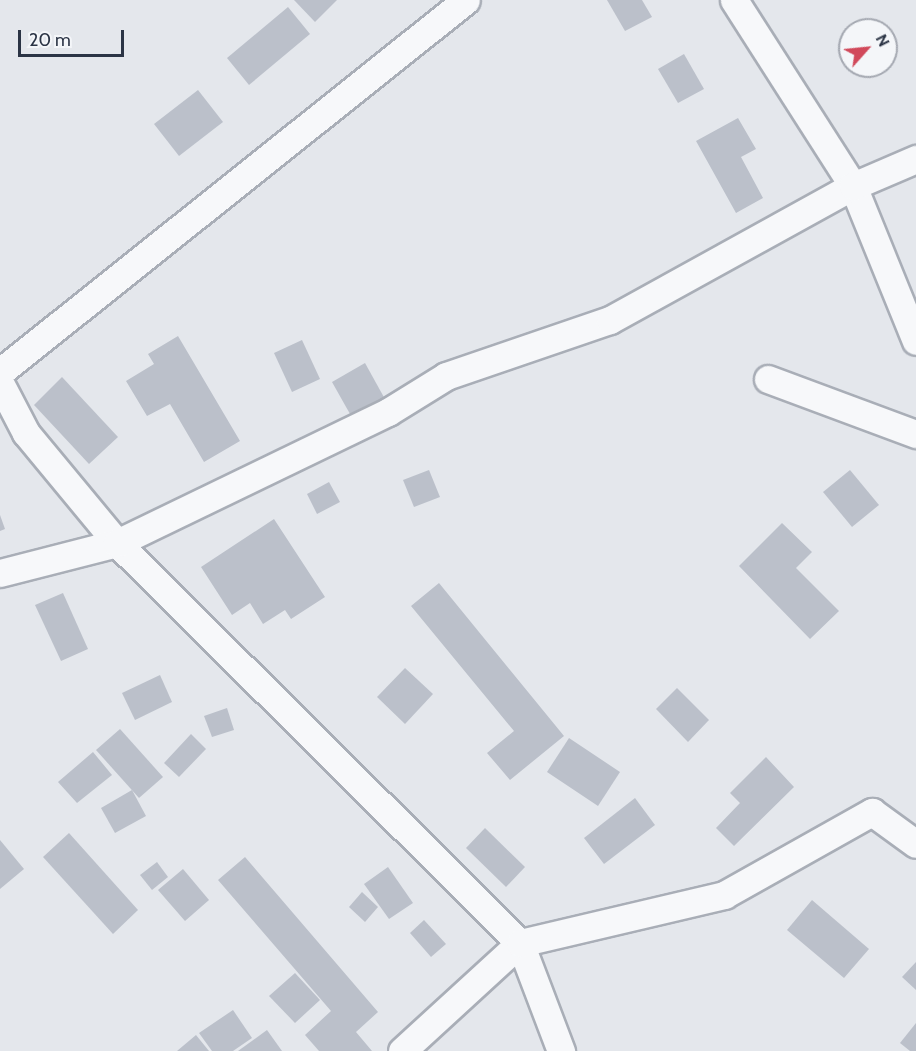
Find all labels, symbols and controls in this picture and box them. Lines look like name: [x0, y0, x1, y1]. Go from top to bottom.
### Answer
scale bar: [21, 18, 128, 56]
north arrow: [838, 18, 898, 78]
text: 20 m: [29, 29, 71, 51]
text: N: [872, 31, 894, 50]

